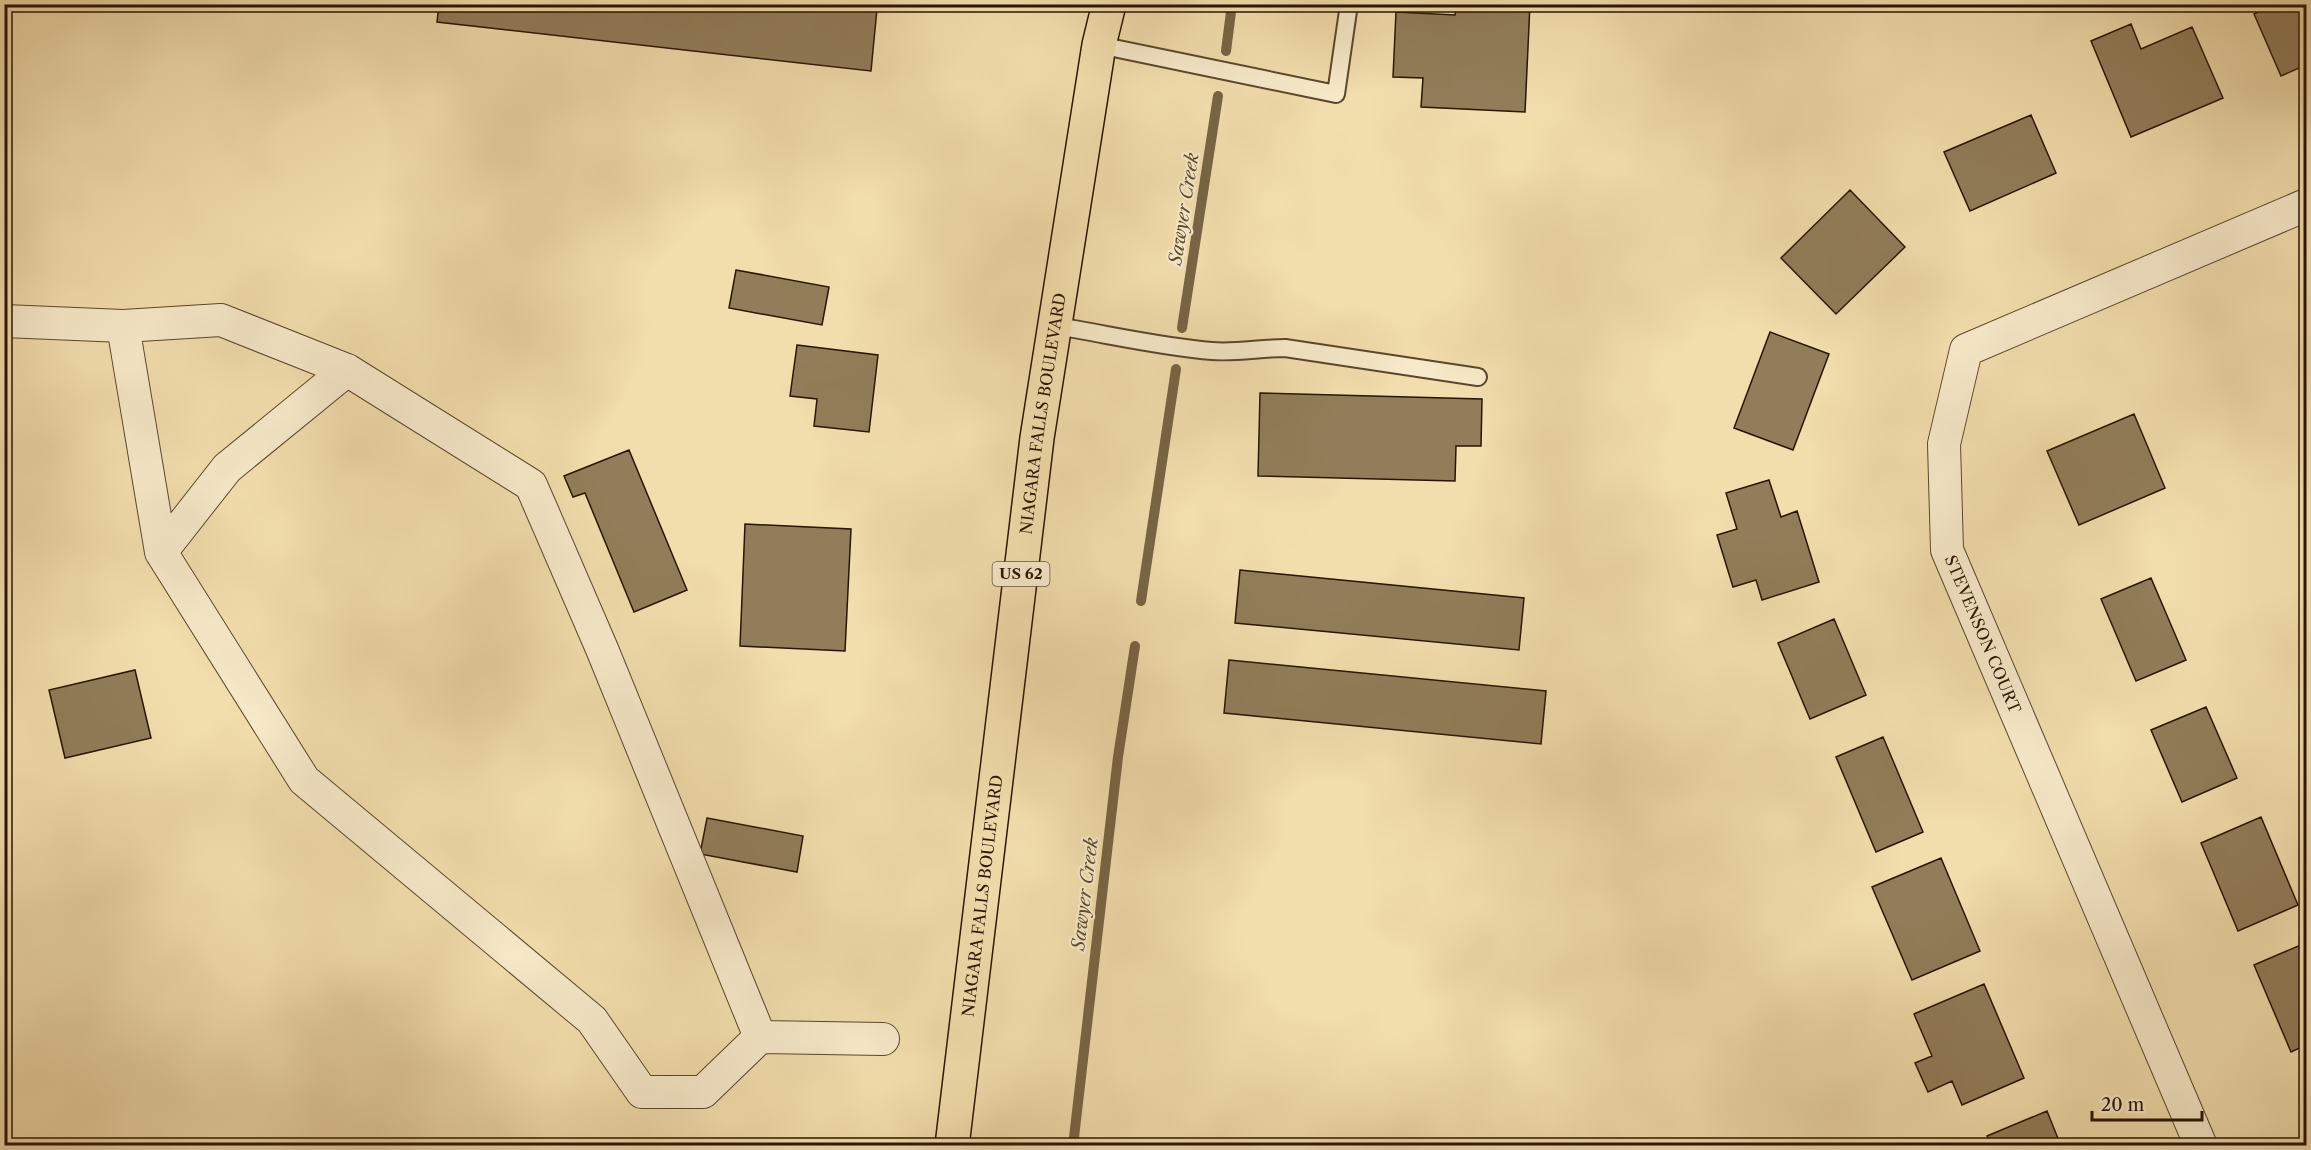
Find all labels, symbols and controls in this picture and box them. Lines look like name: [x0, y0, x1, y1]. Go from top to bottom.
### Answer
water label: Sawyer Creek: [1164, 151, 1204, 268]
street label: NIAGARA FALLS BOULEVARD: [1016, 291, 1070, 535]
street label: STEVENSON COURT: [1941, 552, 2025, 716]
road number: US 62: [992, 562, 1050, 586]
street label: NIAGARA FALLS BOULEVARD: [958, 774, 1006, 1018]
water label: Sawyer Creek: [1067, 836, 1103, 953]
scale bar: [2092, 1084, 2202, 1122]
text: 20 m: [2101, 1094, 2145, 1116]

